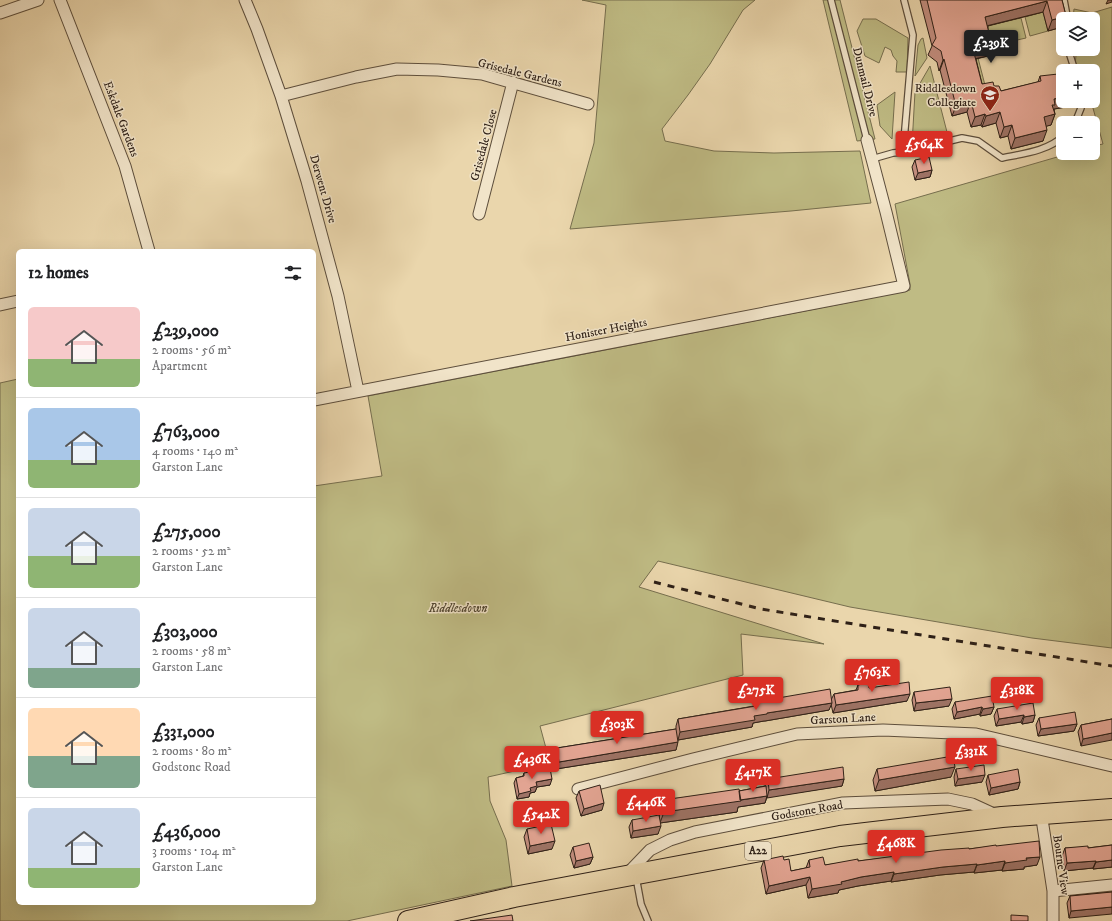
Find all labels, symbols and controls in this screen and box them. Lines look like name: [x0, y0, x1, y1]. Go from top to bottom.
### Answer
map controls: [1056, 12, 1100, 160]
button: layers: [1056, 12, 1100, 56]
pin: £239K: [963, 30, 1019, 64]
text: £239K: [973, 35, 1009, 51]
street label: Dunmail Drive: [849, 46, 881, 118]
street label: Grisedale Gardens: [476, 55, 564, 91]
button: +: [1056, 64, 1100, 108]
street label: Eskdale Gardens: [100, 79, 142, 159]
place label: Riddlesdown Collegiate: [915, 81, 977, 110]
school or university icon: Riddlesdown Collegiate: [979, 84, 1001, 112]
street label: Grisedale Close: [467, 108, 501, 182]
button: −: [1056, 116, 1100, 160]
pin: £564K: [896, 131, 952, 165]
text: £564K: [905, 136, 943, 152]
street label: Derwent Drive: [306, 153, 340, 225]
text: 12 homes: [28, 262, 89, 284]
icon: filters: [282, 262, 304, 284]
street label: Honister Heights: [564, 315, 648, 345]
text: £239,000: [152, 320, 219, 342]
icon: home: [60, 323, 108, 371]
text: 2 rooms · 56 m²: [152, 342, 231, 358]
text: Apartment: [152, 358, 207, 374]
text: £763,000: [152, 421, 220, 443]
icon: home: [60, 424, 108, 472]
text: 4 rooms · 140 m²: [152, 443, 238, 459]
text: Garston Lane: [152, 459, 223, 475]
text: £275,000: [152, 521, 221, 543]
icon: home: [60, 524, 108, 572]
text: 2 rooms · 52 m²: [152, 543, 231, 559]
text: Garston Lane: [152, 559, 223, 575]
park label: Riddlesdown: [428, 601, 487, 616]
text: £303,000: [152, 621, 218, 643]
icon: home: [60, 624, 108, 672]
text: 2 rooms · 58 m²: [152, 643, 231, 659]
text: Garston Lane: [152, 659, 223, 675]
pin: £763K: [844, 659, 900, 693]
text: £763K: [854, 664, 890, 680]
pin: £275K: [728, 677, 784, 711]
pin: £318K: [989, 677, 1045, 711]
text: £275K: [737, 682, 775, 698]
text: £318K: [1000, 682, 1034, 698]
street label: Garston Lane: [810, 710, 876, 728]
pin: £303K: [589, 711, 645, 745]
text: £303K: [600, 716, 634, 732]
text: £331,000: [152, 721, 215, 743]
icon: home: [60, 724, 108, 772]
pin: £331K: [943, 738, 999, 772]
text: 2 rooms · 80 m²: [152, 743, 231, 759]
text: £331K: [955, 743, 987, 759]
pin: £436K: [504, 746, 560, 780]
text: £436K: [513, 751, 551, 767]
text: Godstone Road: [152, 759, 231, 775]
pin: £417K: [725, 759, 781, 793]
text: £417K: [734, 764, 772, 780]
pin: £446K: [618, 789, 674, 823]
text: £446K: [626, 794, 666, 810]
street label: Godstone Road: [770, 797, 844, 825]
pin: £542K: [513, 801, 569, 835]
text: £542K: [522, 806, 560, 822]
text: £436,000: [152, 821, 221, 843]
icon: home: [60, 824, 108, 872]
pin: £468K: [868, 830, 924, 864]
street label: Bourne View: [1049, 834, 1073, 896]
text: £468K: [877, 835, 915, 851]
road number: A22: [745, 842, 771, 860]
text: 3 rooms · 104 m²: [152, 843, 235, 859]
text: Garston Lane: [152, 859, 223, 875]

